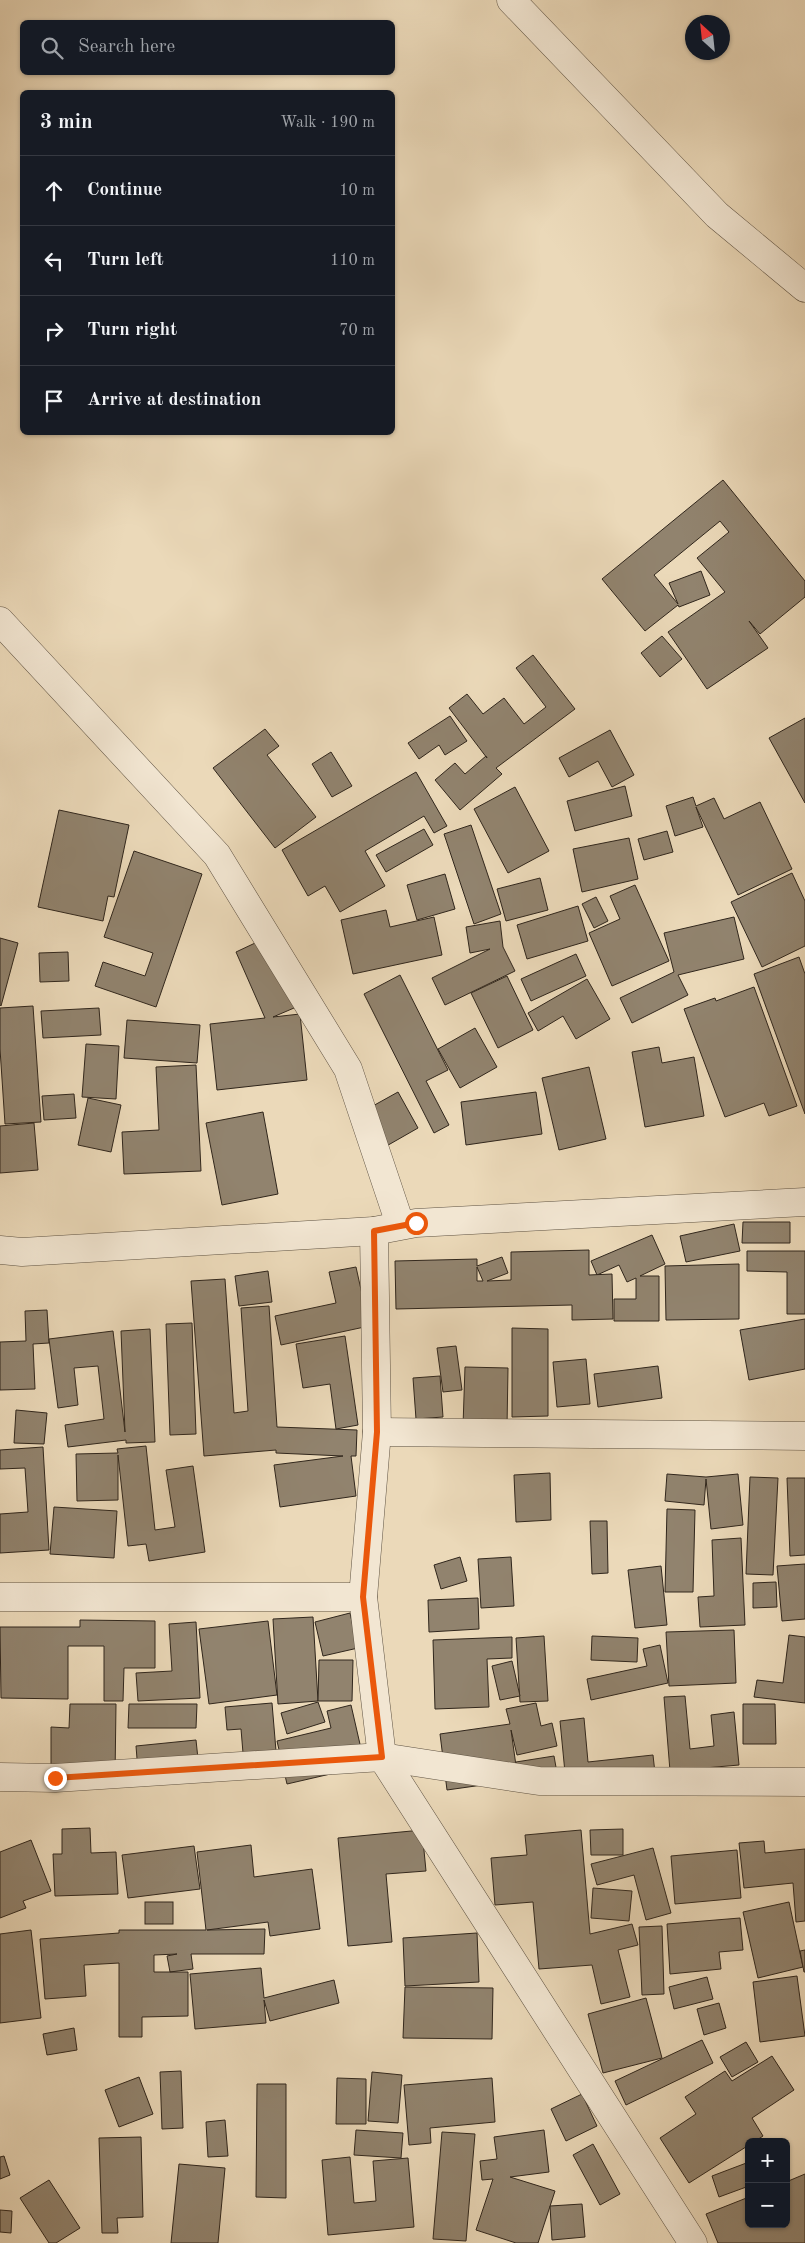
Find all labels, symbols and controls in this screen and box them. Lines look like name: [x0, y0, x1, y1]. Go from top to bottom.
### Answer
north arrow: [685, 15, 730, 60]
search box: [20, 20, 395, 75]
icon: search: [38, 34, 66, 62]
text: Search here: [78, 38, 175, 57]
text: 3 min: [40, 112, 93, 133]
text: Walk · 190 m: [280, 115, 375, 131]
icon: ahead: [40, 177, 68, 205]
text: Continue: [87, 181, 162, 200]
text: 10 m: [339, 183, 375, 199]
icon: left: [40, 247, 68, 275]
text: Turn left: [87, 251, 164, 270]
text: 110 m: [330, 253, 375, 269]
icon: right: [40, 317, 68, 345]
text: Turn right: [87, 321, 177, 340]
text: 70 m: [339, 323, 375, 339]
icon: arrive: [40, 387, 68, 415]
text: Arrive at destination: [87, 391, 261, 410]
route start: [405, 1212, 428, 1235]
route end: [44, 1767, 67, 1790]
map controls: [745, 2138, 790, 2228]
button: +: [745, 2138, 790, 2183]
button: −: [745, 2183, 790, 2228]

